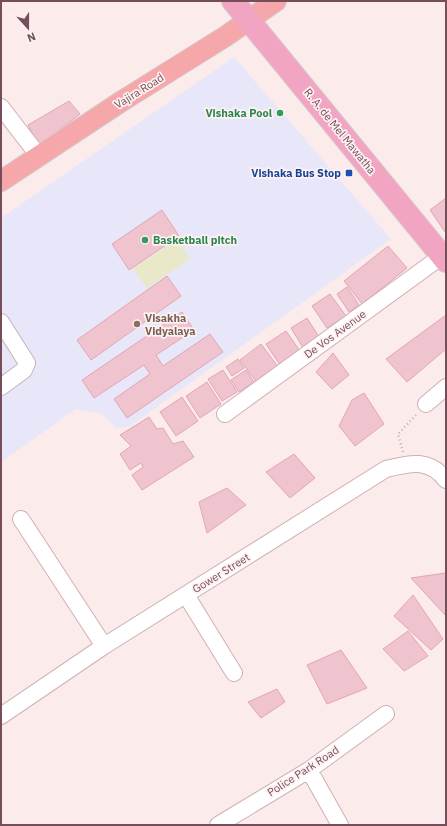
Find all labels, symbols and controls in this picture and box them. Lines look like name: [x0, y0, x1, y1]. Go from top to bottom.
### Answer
north arrow: [8, 8, 48, 48]
text: N: [25, 29, 38, 45]
street label: Vajira Road: [112, 70, 166, 112]
street label: R. A. de Mel Mawatha: [301, 85, 379, 177]
place label: Vishaka Pool: [205, 106, 273, 120]
marker: Vishaka Pool: [275, 108, 285, 118]
place label: Vishaka Bus Stop: [251, 166, 341, 180]
marker: Vishaka Bus Stop: [344, 168, 354, 178]
place label: Basketball pitch: [153, 233, 237, 247]
marker: Basketball pitch: [140, 235, 150, 245]
street label: De Vos Avenue: [301, 307, 369, 361]
place label: Visakha Vidyalaya: [145, 311, 195, 338]
marker: Visakha Vidyalaya: [132, 319, 142, 329]
street label: Gower Street: [190, 550, 252, 596]
street label: Police Park Road: [265, 743, 341, 799]

